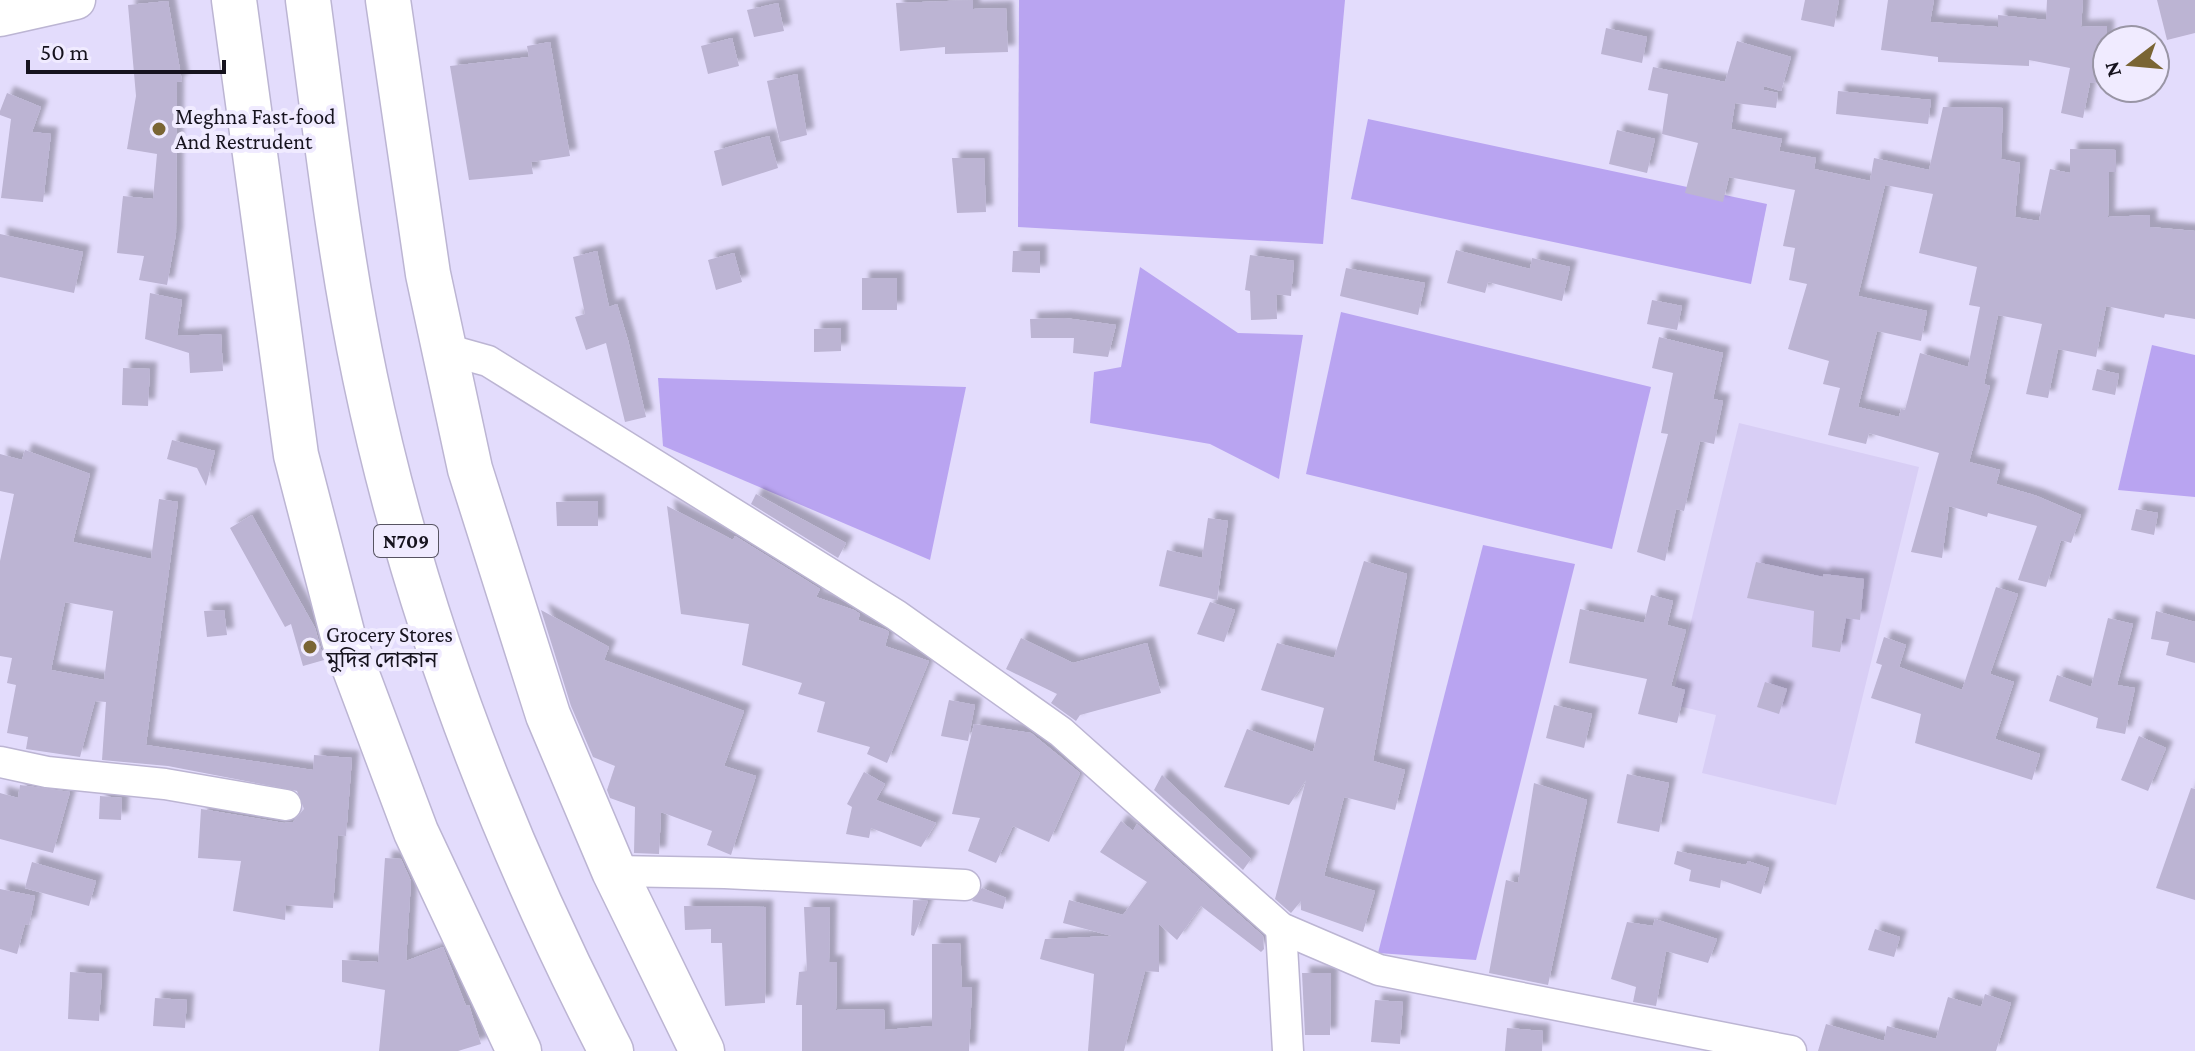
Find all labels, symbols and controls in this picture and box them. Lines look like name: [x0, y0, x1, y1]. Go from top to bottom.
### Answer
scale bar: [28, 24, 224, 74]
north arrow: [2091, 24, 2171, 104]
text: 50 m: [40, 38, 89, 65]
text: N: [2098, 59, 2126, 80]
place label: Meghna Fast-food And Restrudent: [175, 104, 336, 154]
marker: Meghna Fast-food And Restrudent: [150, 120, 168, 138]
road number: N709: [374, 525, 438, 557]
place label: Grocery Stores মুদির দোকান: [325, 622, 453, 673]
marker: Grocery Stores মুদির দোকান: [301, 638, 319, 656]

